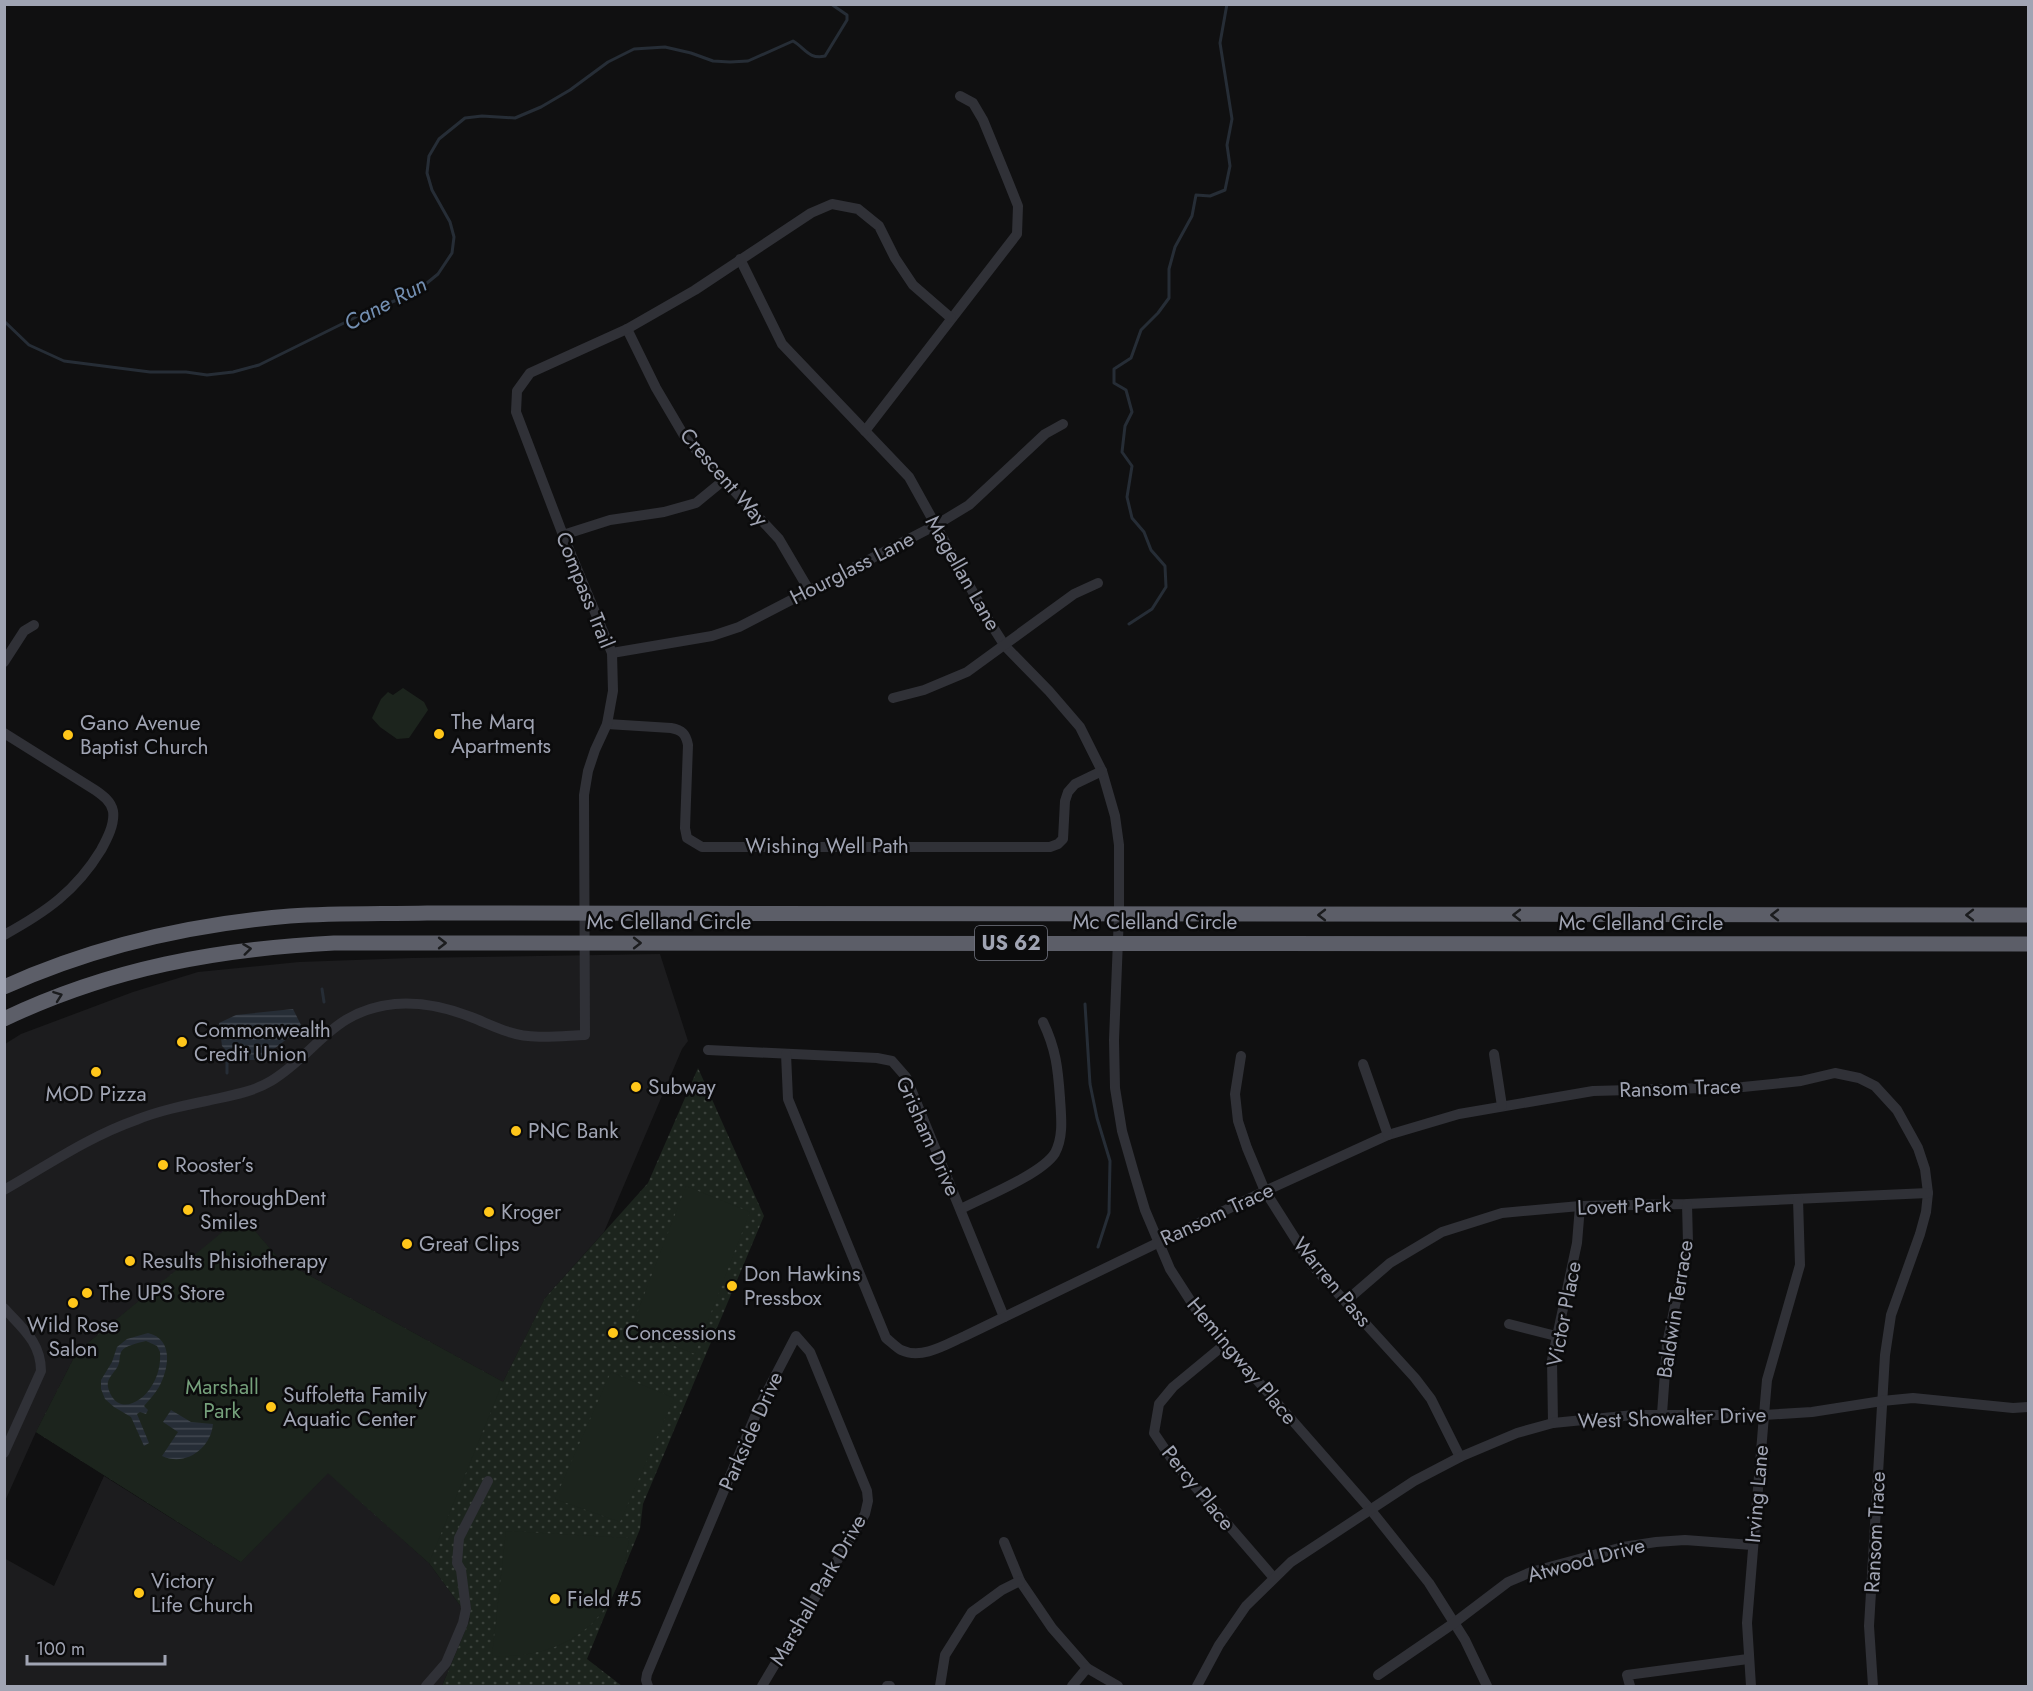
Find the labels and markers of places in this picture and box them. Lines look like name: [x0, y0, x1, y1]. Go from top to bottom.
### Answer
place label: The Marq Apartments: [451, 707, 551, 761]
place label: Gano Avenue Baptist Church: [80, 708, 208, 762]
marker: The Marq Apartments: [432, 727, 446, 741]
marker: Gano Avenue Baptist Church: [61, 728, 75, 742]
place label: Commonwealth Credit Union: [194, 1015, 331, 1069]
marker: Commonwealth Credit Union: [175, 1035, 189, 1049]
marker: MOD Pizza: [89, 1065, 103, 1079]
place label: Subway: [648, 1072, 716, 1102]
place label: MOD Pizza: [45, 1079, 147, 1109]
marker: Subway: [629, 1080, 643, 1094]
place label: PNC Bank: [528, 1116, 619, 1146]
marker: PNC Bank: [509, 1124, 523, 1138]
place label: Rooster’s: [175, 1150, 253, 1180]
marker: Rooster’s: [156, 1158, 170, 1172]
place label: ThoroughDent Smiles: [200, 1183, 326, 1237]
place label: Kroger: [501, 1197, 562, 1227]
marker: ThoroughDent Smiles: [181, 1203, 195, 1217]
marker: Kroger: [482, 1205, 496, 1219]
place label: Great Clips: [419, 1229, 520, 1259]
marker: Great Clips: [400, 1237, 414, 1251]
place label: Results Phisiotherapy: [142, 1246, 328, 1276]
marker: Results Phisiotherapy: [123, 1254, 137, 1268]
place label: Don Hawkins Pressbox: [744, 1259, 861, 1313]
place label: The UPS Store: [99, 1278, 225, 1308]
marker: Don Hawkins Pressbox: [725, 1279, 739, 1293]
marker: The UPS Store: [80, 1286, 94, 1300]
marker: Wild Rose Salon: [66, 1296, 80, 1310]
place label: Wild Rose Salon: [27, 1310, 119, 1364]
place label: Concessions: [625, 1318, 736, 1348]
marker: Concessions: [606, 1326, 620, 1340]
place label: Suffoletta Family Aquatic Center: [283, 1380, 428, 1434]
marker: Suffoletta Family Aquatic Center: [264, 1400, 278, 1414]
place label: Victory Life Church: [151, 1566, 253, 1620]
place label: Field #5: [567, 1584, 641, 1614]
marker: Victory Life Church: [132, 1586, 146, 1600]
marker: Field #5: [548, 1592, 562, 1606]

